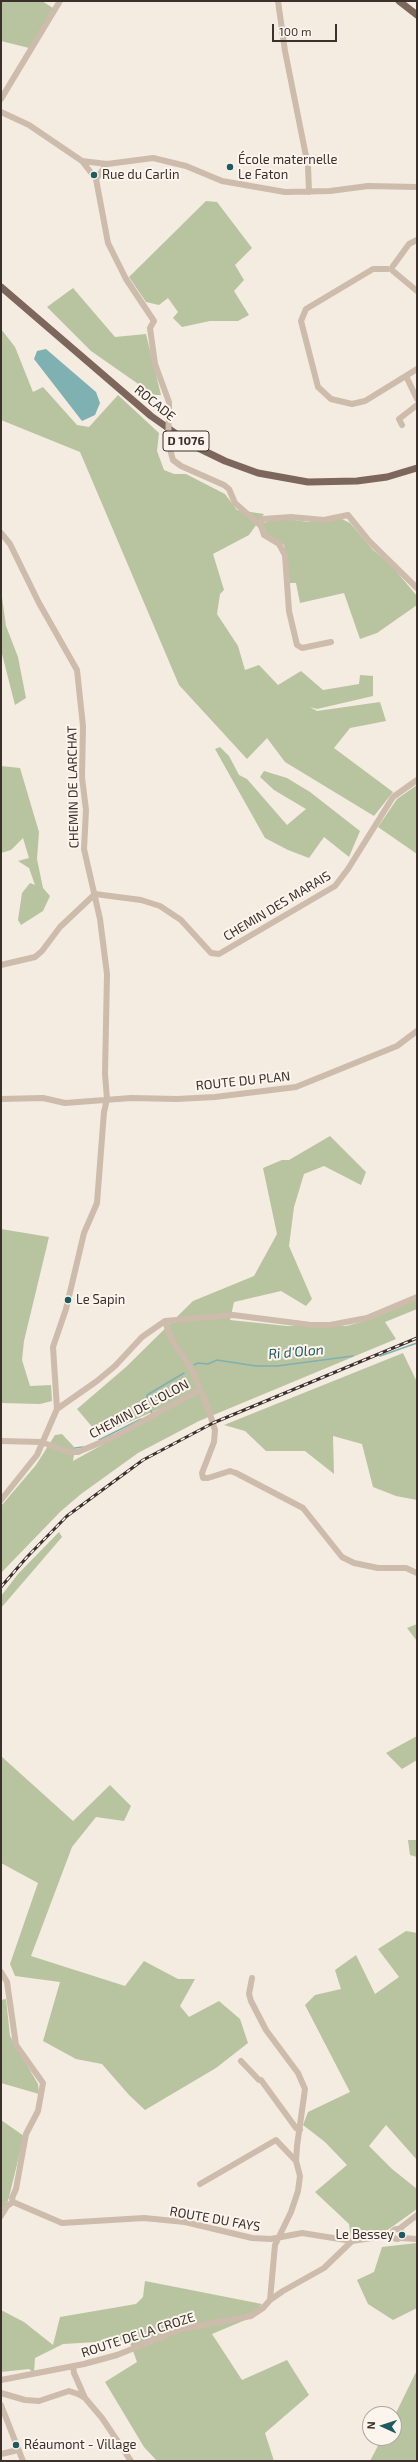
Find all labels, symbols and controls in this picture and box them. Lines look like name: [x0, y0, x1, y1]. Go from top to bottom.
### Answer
scale bar: [274, 16, 339, 42]
text: 100 m: [279, 24, 311, 38]
place label: École maternelle Le Faton: [238, 152, 338, 183]
marker: École maternelle Le Faton: [225, 162, 235, 172]
place label: Rue du Carlin: [102, 167, 179, 183]
marker: Rue du Carlin: [89, 170, 99, 180]
street label: ROCADE: [131, 382, 179, 424]
road number: D 1076: [163, 431, 209, 451]
street label: CHEMIN DE LARCHAT: [64, 725, 82, 849]
street label: CHEMIN DES MARAIS: [220, 868, 334, 944]
street label: ROUTE DU PLAN: [195, 1068, 291, 1094]
place label: Le Sapin: [76, 1292, 125, 1308]
marker: Le Sapin: [63, 1295, 73, 1305]
water label: Ri d'Olon: [268, 1341, 324, 1363]
street label: CHEMIN DE L'OLON: [87, 1376, 191, 1442]
street label: ROUTE DU FAYS: [169, 2203, 261, 2235]
place label: Le Bessey: [335, 2227, 394, 2243]
marker: Le Bessey: [397, 2230, 407, 2240]
street label: ROUTE DE LA CROZE: [79, 2309, 197, 2361]
north arrow: [362, 2406, 402, 2446]
text: N: [364, 2421, 377, 2430]
place label: Réaumont - Village: [24, 2437, 137, 2453]
marker: Réaumont - Village: [11, 2440, 21, 2450]

